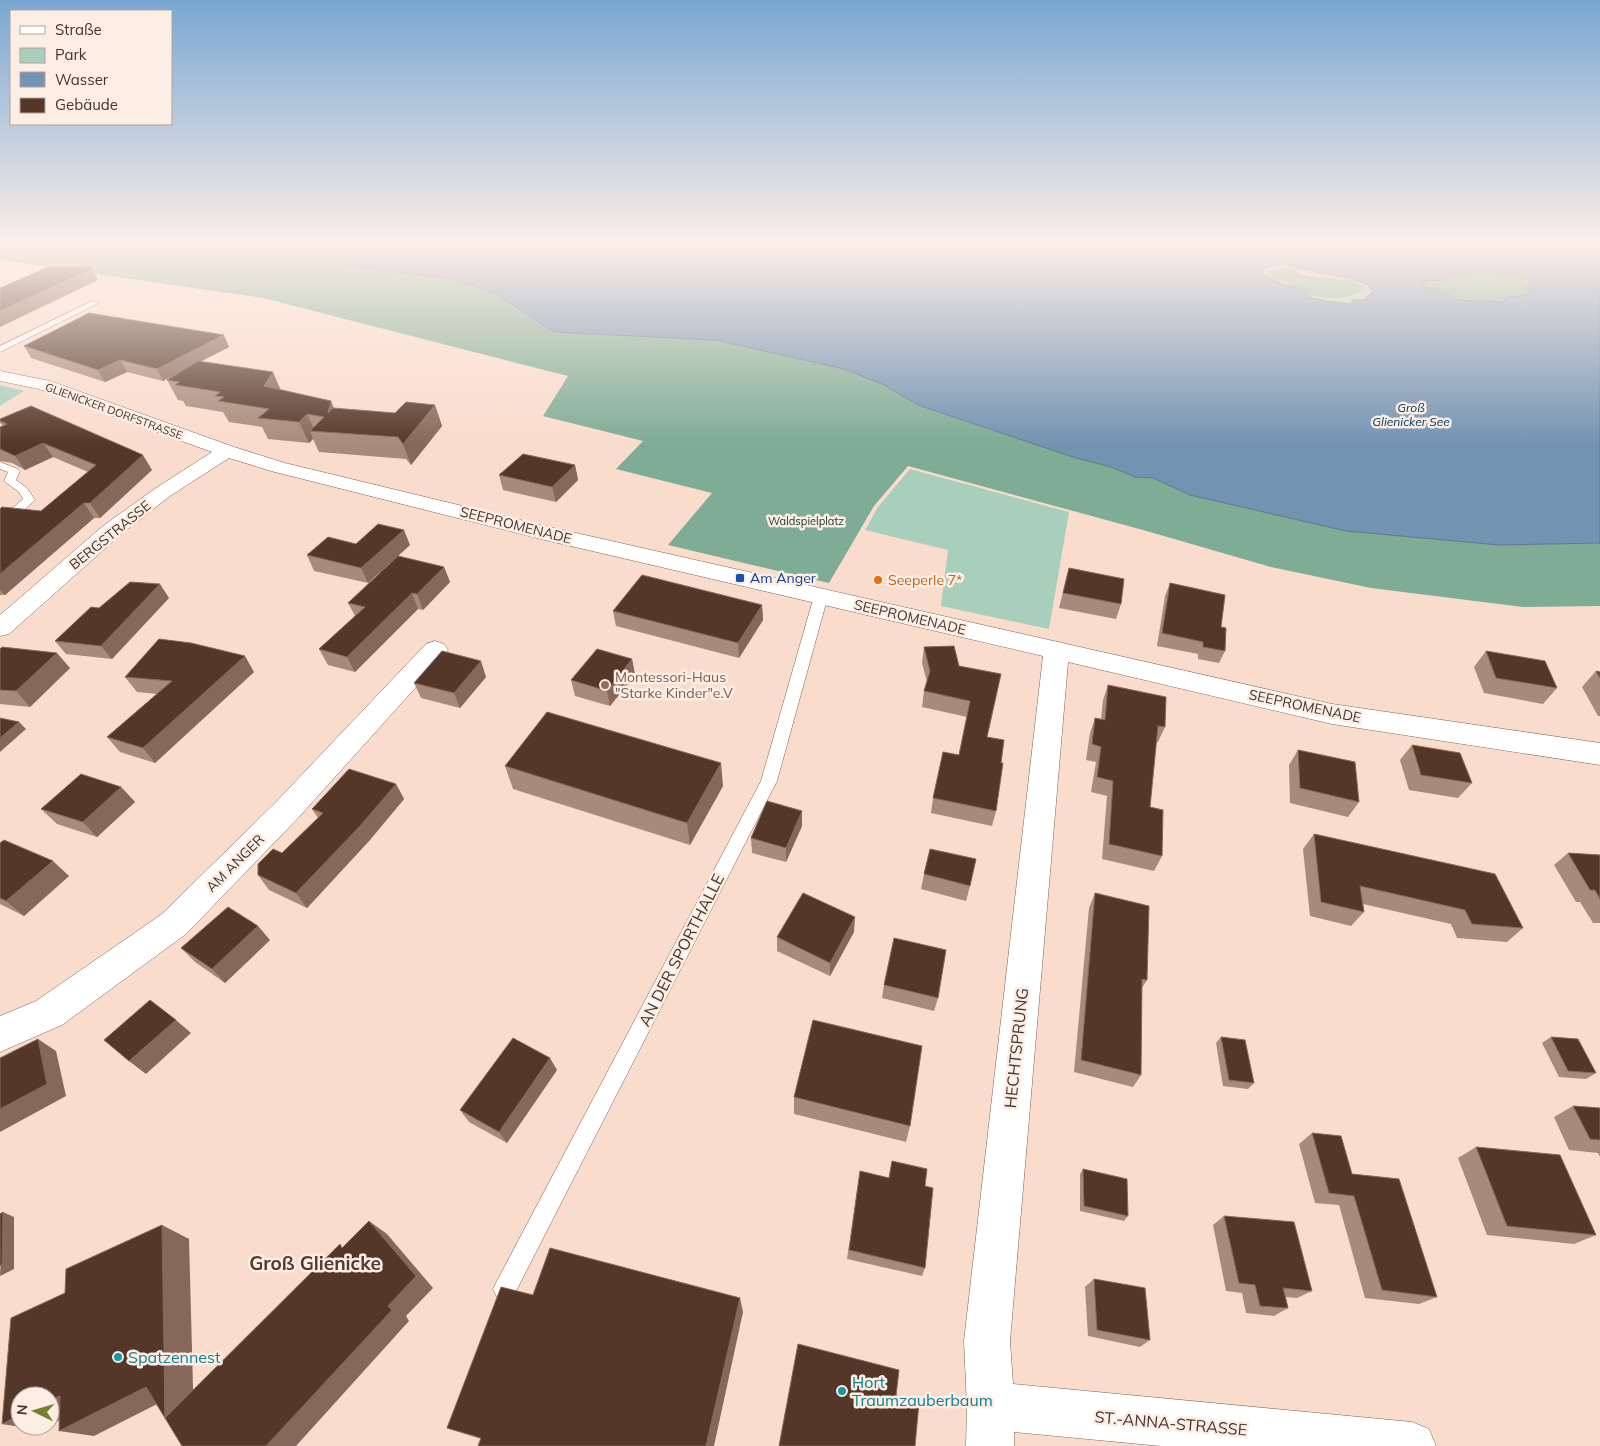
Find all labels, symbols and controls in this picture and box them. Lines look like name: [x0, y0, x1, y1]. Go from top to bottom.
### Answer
legend: [10, 10, 172, 125]
text: Straße: [55, 20, 102, 39]
text: Park: [55, 45, 87, 64]
text: Wasser: [55, 70, 109, 89]
text: Gebäude: [55, 95, 118, 114]
street label: GLIENICKER DORFSTRASSE: [43, 380, 185, 442]
water label: Groß Glienicker See: [1372, 400, 1450, 429]
street label: BERGSTRASSE: [65, 497, 155, 573]
street label: SEEPROMENADE: [458, 502, 574, 548]
park label: Waldspielplatz: [768, 514, 844, 528]
place label: Am Anger: [750, 569, 817, 587]
place label: Seeperle 7*: [888, 571, 962, 589]
marker: Am Anger: [734, 572, 746, 584]
marker: Seeperle 7*: [872, 574, 884, 586]
street label: SEEPROMENADE: [852, 595, 968, 639]
place label: Montessori-Haus "Starke Kinder"e.V: [615, 668, 733, 702]
marker: Montessori-Haus "Starke Kinder"e.V: [599, 679, 611, 691]
street label: SEEPROMENADE: [1247, 685, 1363, 727]
street label: AM ANGER: [202, 830, 268, 896]
street label: AN DER SPORTHALLE: [634, 870, 728, 1030]
street label: HECHTSPRUNG: [1000, 987, 1032, 1109]
district label: Groß Glienicke: [249, 1251, 381, 1275]
place label: Spatzennest: [128, 1347, 221, 1367]
marker: Spatzennest: [112, 1351, 124, 1363]
place label: Hort Traumzauberbaum: [852, 1372, 993, 1410]
marker: Hort Traumzauberbaum: [836, 1385, 848, 1397]
north arrow: [10, 1386, 60, 1436]
text: N: [13, 1404, 31, 1416]
street label: ST.-ANNA-STRASSE: [1094, 1406, 1248, 1440]

